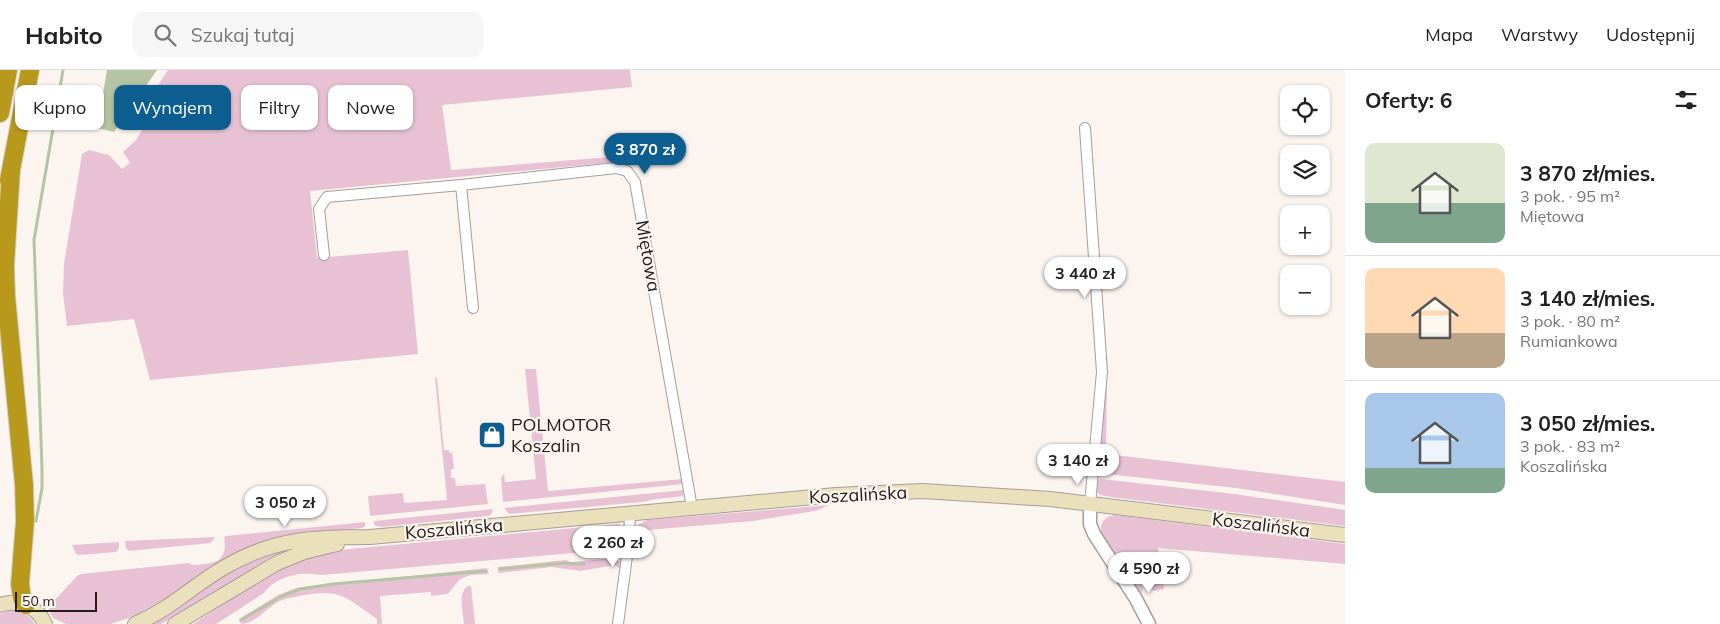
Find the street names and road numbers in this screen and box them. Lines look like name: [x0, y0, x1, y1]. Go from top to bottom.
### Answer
street label: Miętowa: [631, 218, 666, 293]
street label: Koszalińska: [808, 480, 908, 509]
street label: Koszalińska: [1211, 507, 1311, 542]
street label: Koszalińska: [404, 513, 504, 544]

